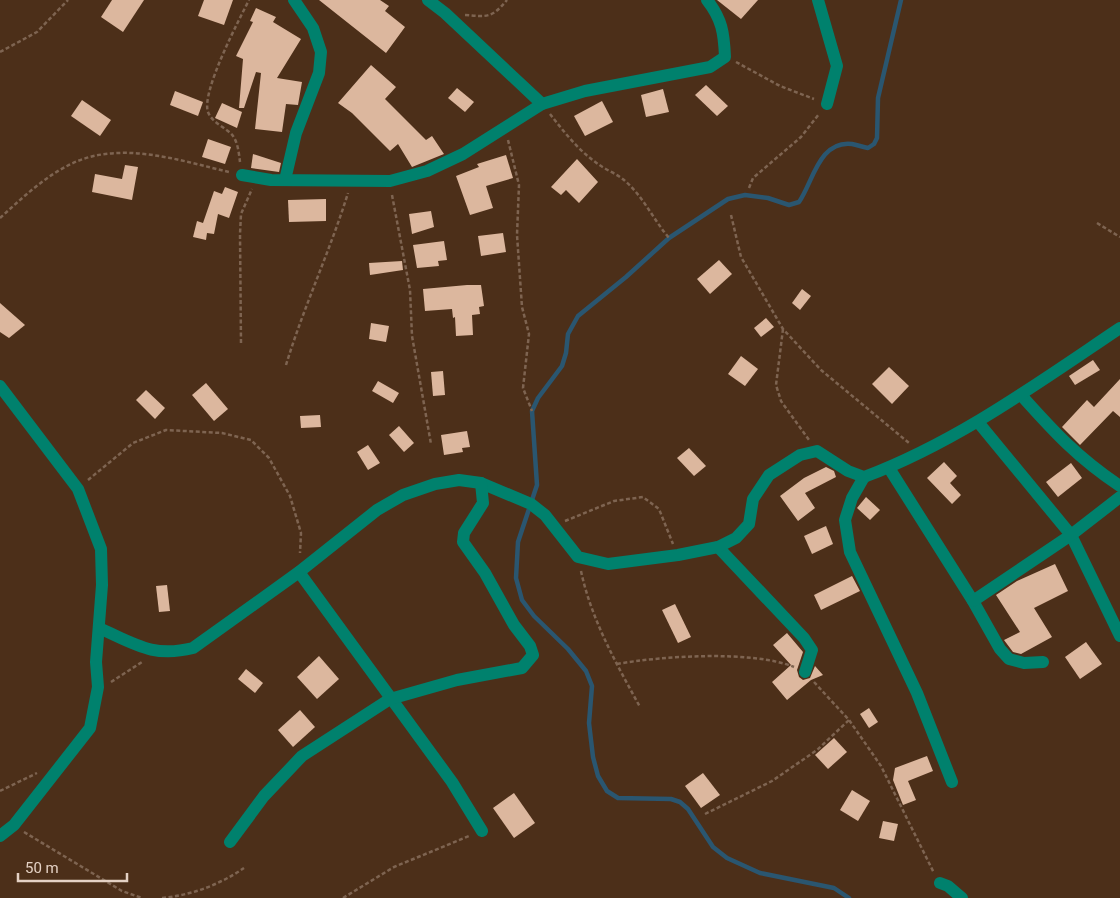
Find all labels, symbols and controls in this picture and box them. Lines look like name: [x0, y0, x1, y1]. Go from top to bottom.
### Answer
scale bar: [18, 850, 126, 882]
text: 50 m: [25, 859, 59, 877]

